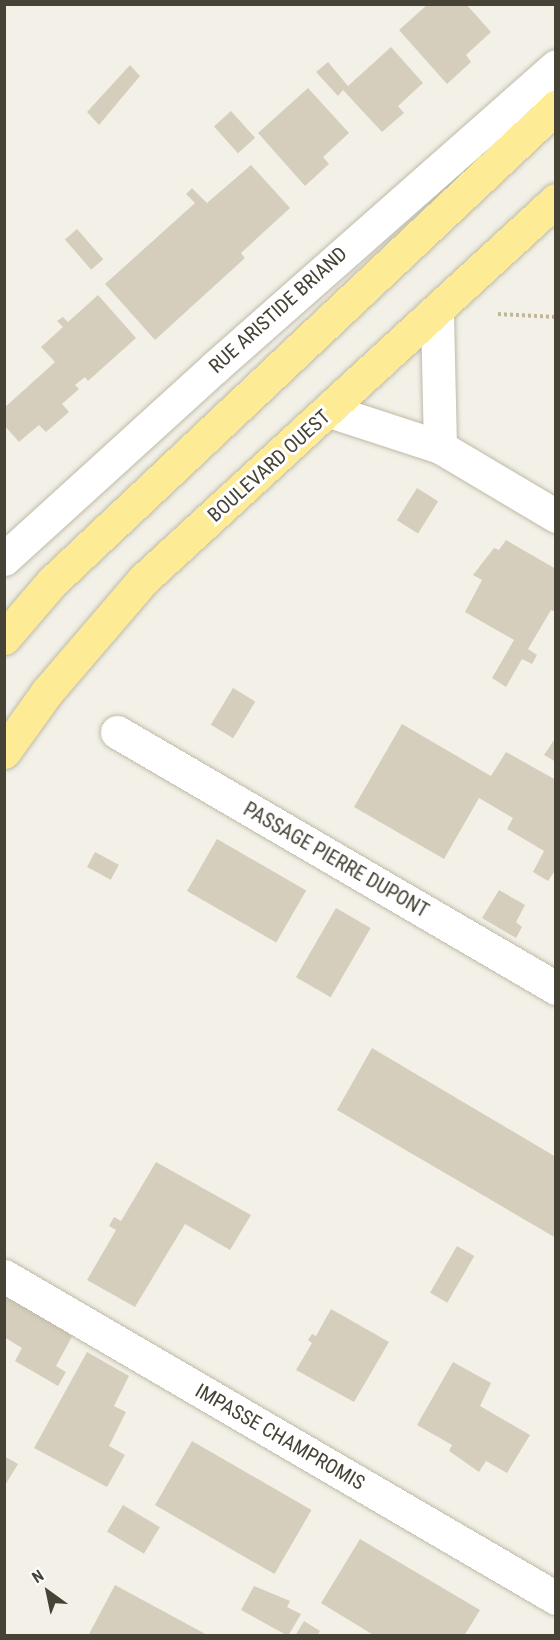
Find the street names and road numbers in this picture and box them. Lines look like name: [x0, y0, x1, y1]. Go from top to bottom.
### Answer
street label: RUE ARISTIDE BRIAND: [204, 242, 352, 378]
street label: BOULEVARD OUEST: [203, 405, 335, 527]
street label: PASSAGE PIERRE DUPONT: [239, 797, 433, 923]
street label: IMPASSE CHAMPROMIS: [191, 1379, 369, 1495]

